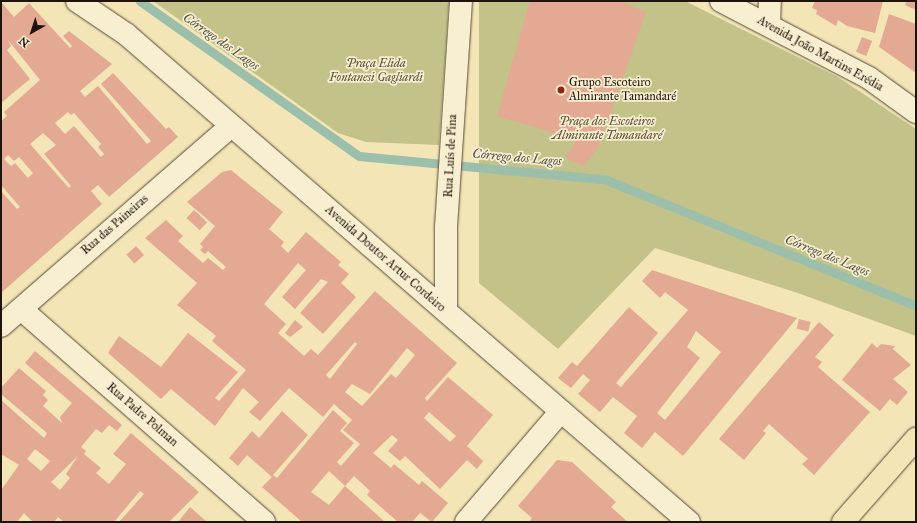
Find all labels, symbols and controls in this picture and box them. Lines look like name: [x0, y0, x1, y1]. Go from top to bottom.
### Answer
water label: Córrego dos Lagos: [180, 10, 262, 74]
north arrow: [12, 12, 52, 52]
street label: Avenida João Martins Erédia: [755, 13, 885, 95]
text: N: [16, 34, 32, 50]
park label: Praça Elida Fontanesi Gagliardi: [329, 57, 423, 85]
place label: Grupo Escoteiro Almirante Tamandaré: [569, 76, 676, 104]
marker: Grupo Escoteiro Almirante Tamandaré: [556, 85, 566, 95]
street label: Rua Luís de Pina: [442, 114, 460, 198]
park label: Praça dos Escoteiros Almirante Tamandaré: [552, 115, 662, 143]
water label: Córrego dos Lagos: [472, 146, 562, 170]
street label: Rua das Paineiras: [79, 192, 151, 258]
street label: Avenida Doutor Artur Cordeiro: [322, 203, 448, 315]
water label: Córrego dos Lagos: [783, 232, 871, 280]
street label: Rua Padre Polman: [103, 380, 181, 450]

